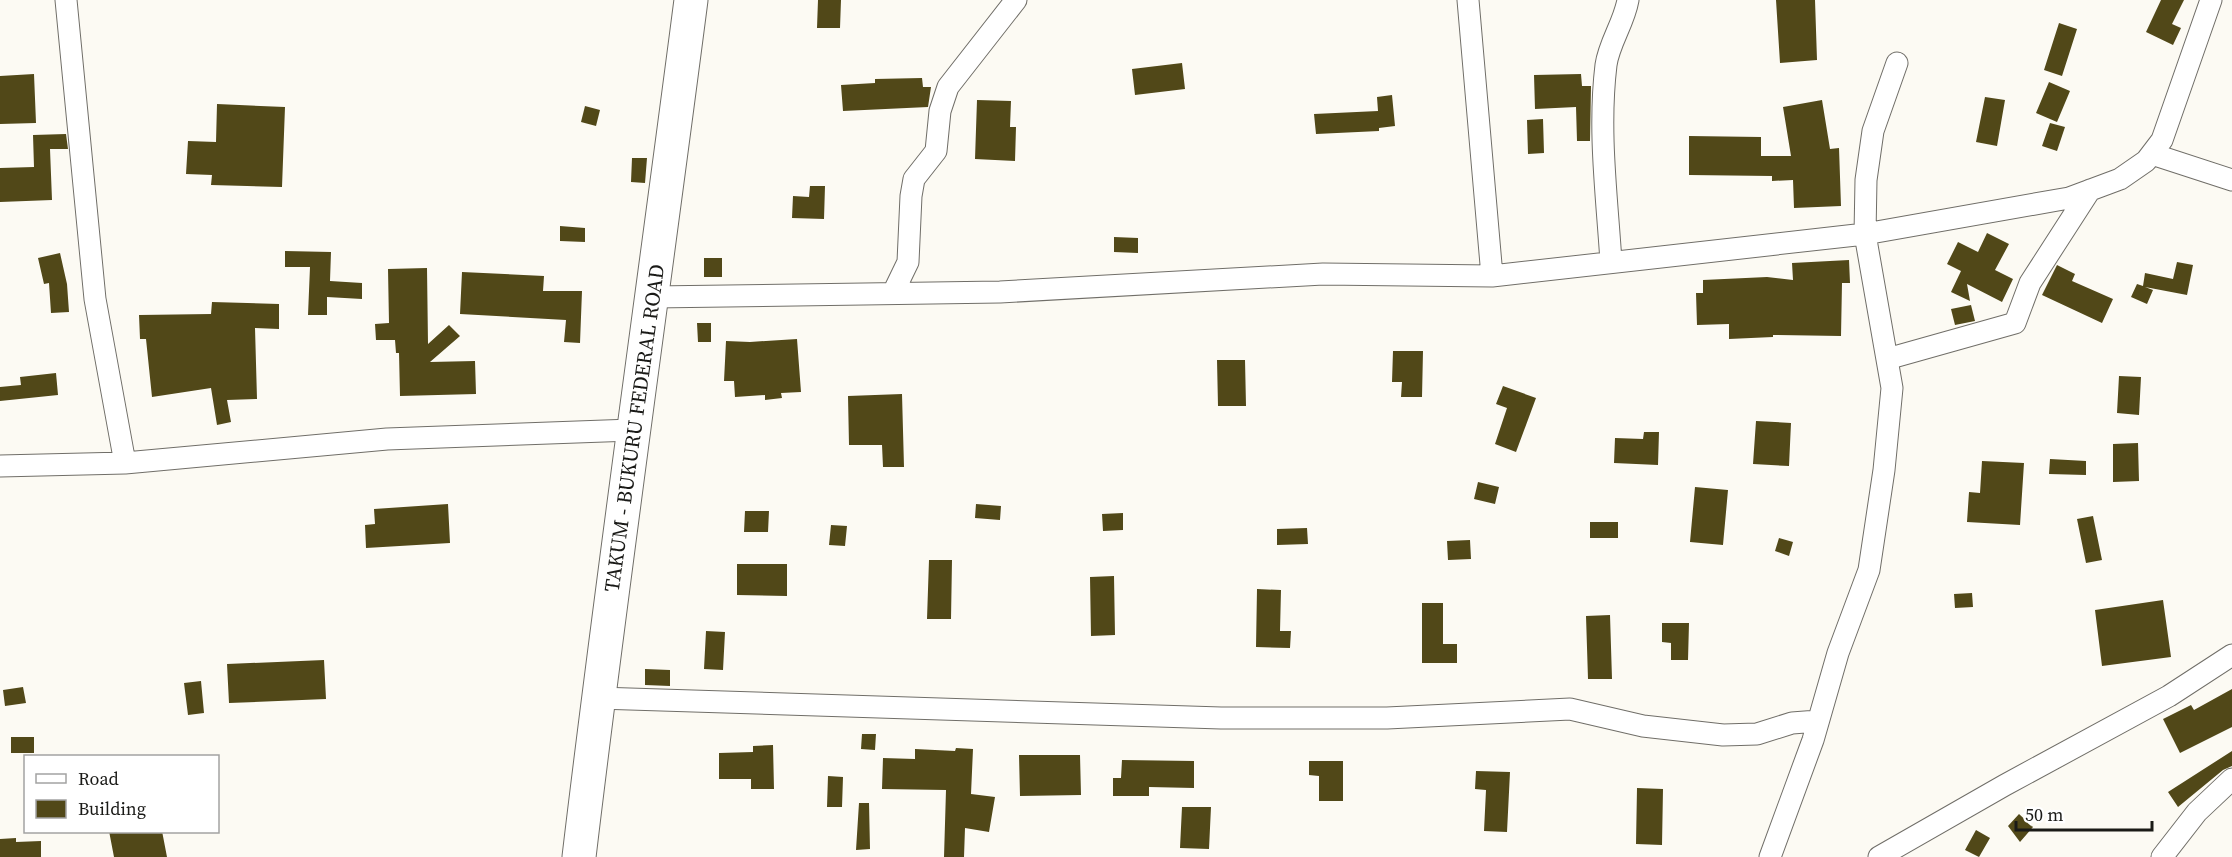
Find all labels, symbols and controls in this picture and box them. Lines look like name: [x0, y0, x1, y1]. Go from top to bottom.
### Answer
street label: TAKUM - BUKURU FEDERAL ROAD: [597, 262, 671, 594]
legend: [24, 755, 219, 833]
text: Road: [78, 766, 119, 791]
scale bar: [2016, 794, 2152, 832]
text: Building: [78, 796, 146, 821]
text: 50 m: [2025, 802, 2063, 827]

